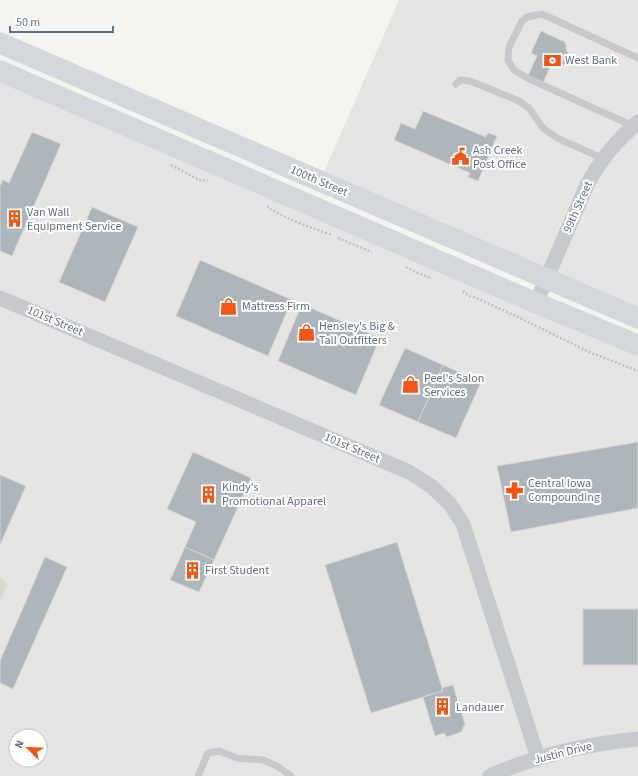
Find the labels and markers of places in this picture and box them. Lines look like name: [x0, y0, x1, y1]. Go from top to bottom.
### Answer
bank icon: West Bank: [542, 50, 562, 70]
place label: West Bank: [565, 52, 617, 69]
place label: Ash Creek Post Office: [473, 142, 526, 173]
public building icon: Ash Creek Post Office: [450, 147, 470, 167]
place label: Van Wall Equipment Service: [27, 204, 122, 235]
building icon: Van Wall Equipment Service: [4, 209, 24, 229]
shop icon: Mattress Firm: [219, 296, 239, 316]
place label: Mattress Firm: [242, 298, 310, 315]
place label: Hensley's Big & Tall Outfitters: [319, 318, 396, 349]
shop icon: Hensley's Big & Tall Outfitters: [296, 323, 316, 343]
place label: Peel's Salon Services: [424, 370, 484, 401]
shop icon: Peel's Salon Services: [401, 375, 421, 395]
place label: Central Iowa Compounding: [528, 475, 600, 506]
place label: Kindy's Promotional Apparel: [222, 479, 326, 510]
pharmacy icon: Central Iowa Compounding: [505, 480, 525, 500]
building icon: Kindy's Promotional Apparel: [199, 484, 219, 504]
building icon: First Student: [182, 560, 202, 580]
place label: First Student: [205, 562, 269, 579]
building icon: Landauer: [433, 697, 453, 717]
place label: Landauer: [456, 699, 505, 716]

